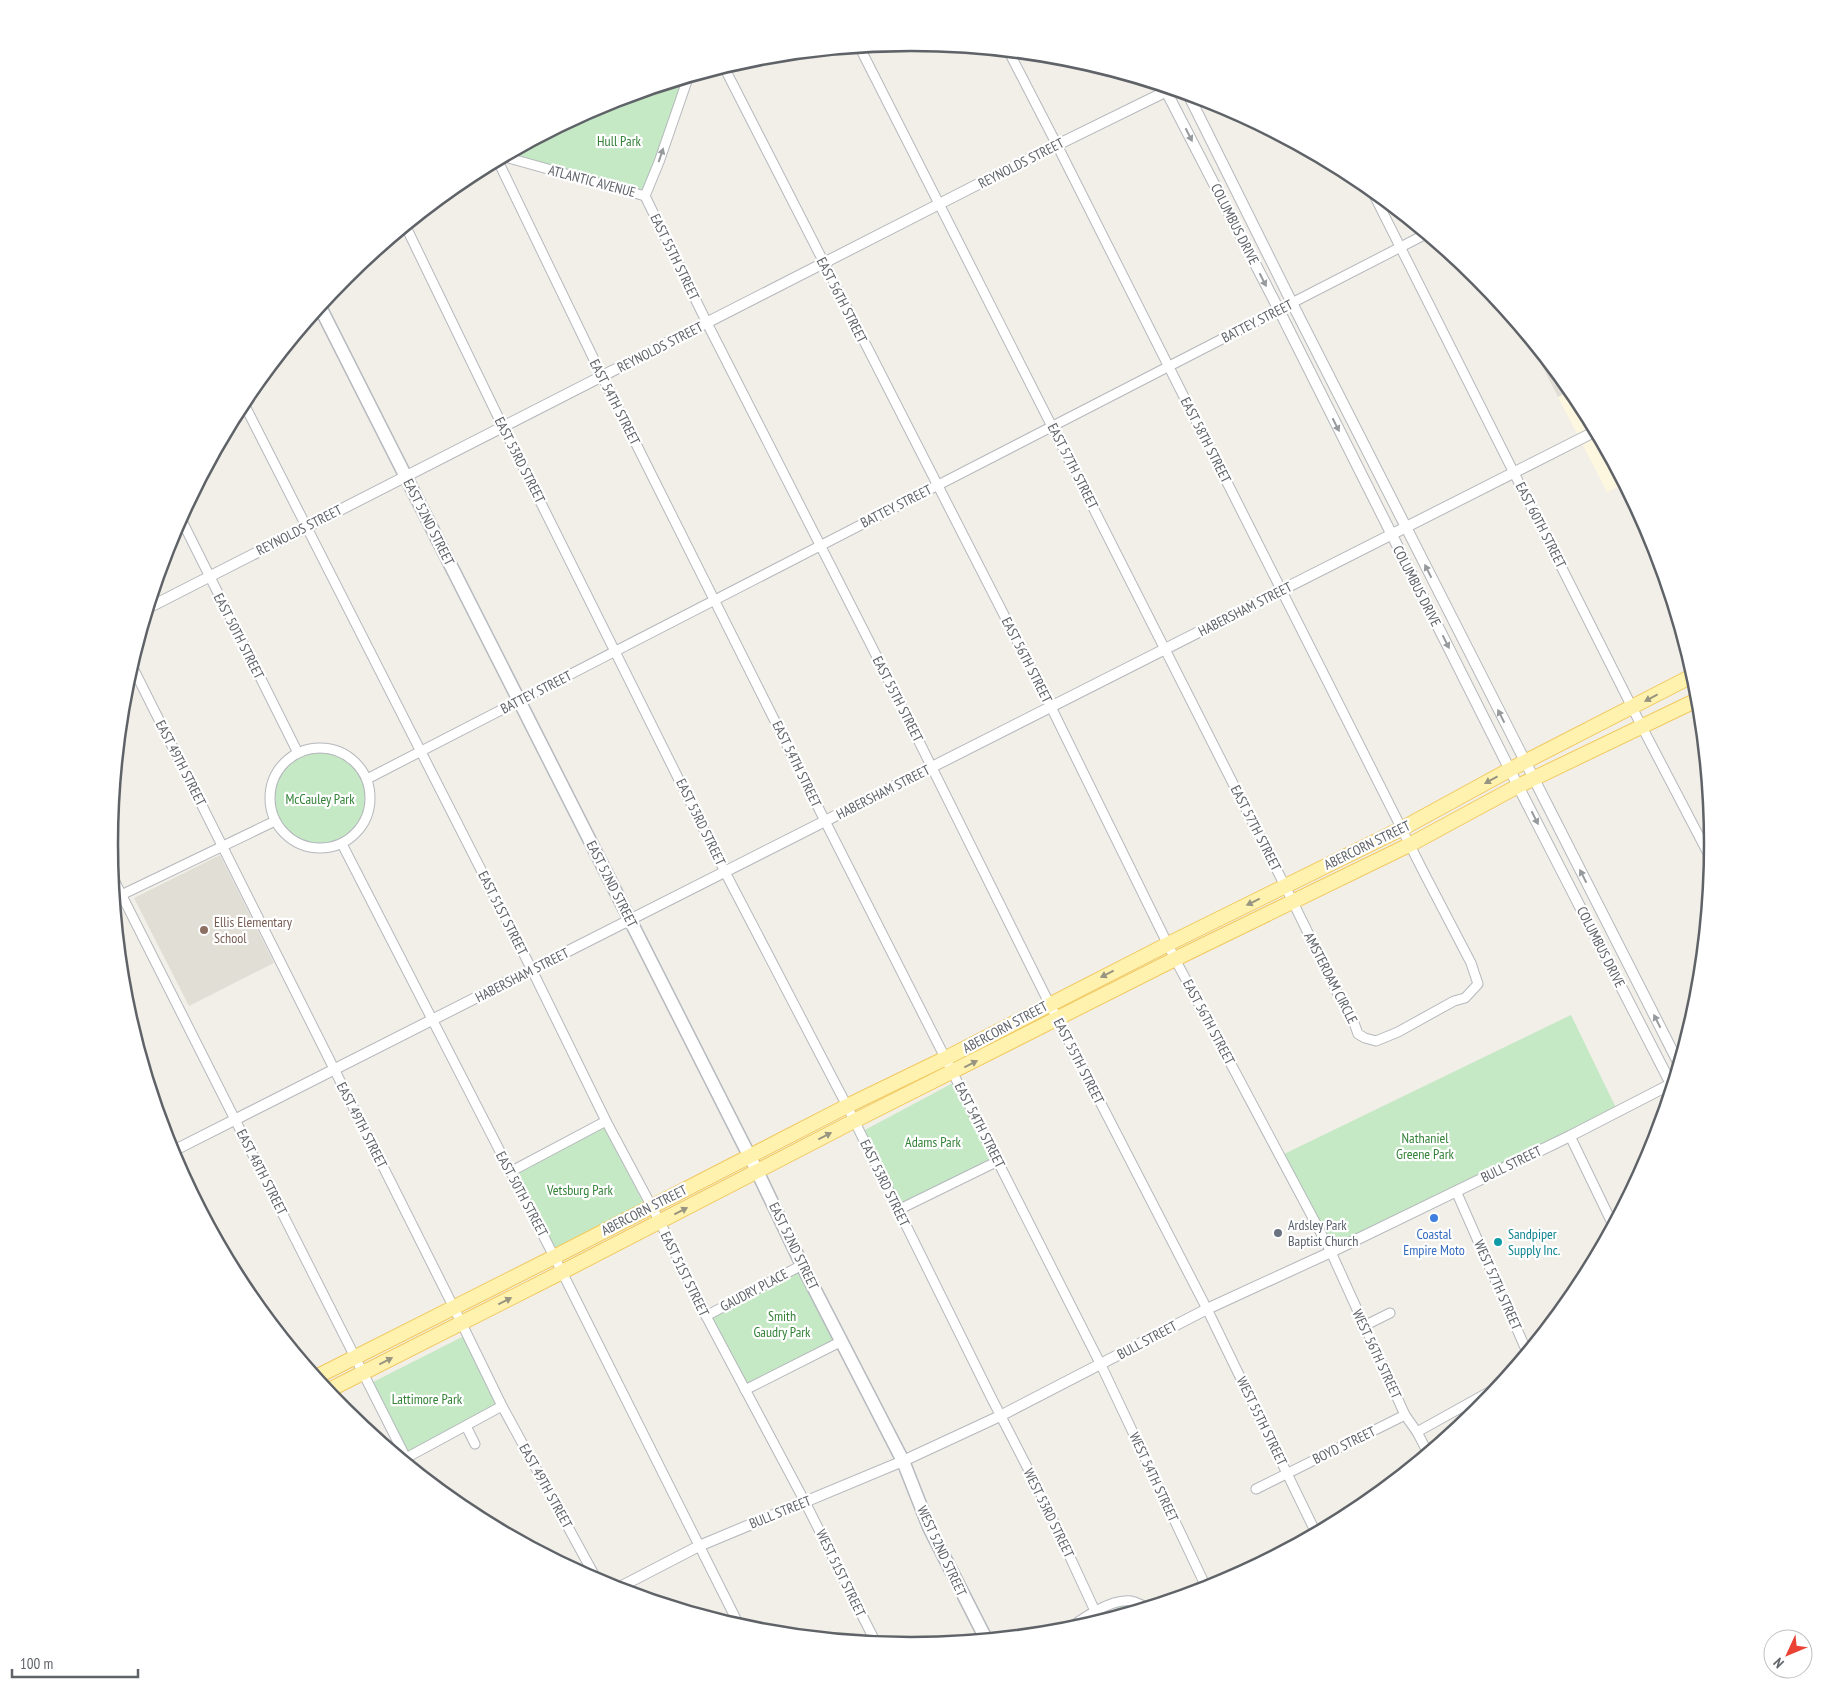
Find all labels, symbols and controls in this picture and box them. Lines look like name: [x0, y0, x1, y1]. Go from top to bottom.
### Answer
one-way arrow: [1185, 128, 1193, 142]
park label: Hull Park: [597, 132, 641, 150]
street label: REYNOLDS STREET: [975, 133, 1067, 192]
one-way arrow: [657, 147, 665, 162]
street label: ATLANTIC AVENUE: [546, 161, 638, 201]
street label: COLUMBUS DRIVE: [1207, 180, 1263, 268]
street label: EAST 55TH STREET: [646, 211, 704, 304]
street label: EAST 56TH STREET: [813, 254, 872, 347]
one-way arrow: [1259, 272, 1267, 287]
street label: BATTEY STREET: [1218, 295, 1296, 347]
street label: REYNOLDS STREET: [614, 317, 706, 376]
street label: EAST 54TH STREET: [586, 356, 645, 449]
street label: EAST 58TH STREET: [1177, 394, 1236, 487]
street label: EAST 53RD STREET: [491, 414, 550, 507]
one-way arrow: [1333, 418, 1341, 432]
street label: EAST 57TH STREET: [1044, 420, 1103, 513]
street label: EAST 52ND STREET: [399, 476, 459, 569]
street label: EAST 60TH STREET: [1512, 479, 1571, 572]
street label: BATTEY STREET: [857, 480, 935, 532]
street label: REYNOLDS STREET: [253, 500, 345, 559]
street label: COLUMBUS DRIVE: [1389, 542, 1445, 630]
one-way arrow: [1424, 564, 1432, 578]
street label: HABERSHAM STREET: [1195, 577, 1295, 640]
street label: EAST 50TH STREET: [210, 590, 269, 683]
street label: EAST 56TH STREET: [998, 614, 1057, 707]
one-way arrow: [1442, 634, 1450, 649]
street label: EAST 55TH STREET: [869, 653, 928, 746]
street label: BATTEY STREET: [497, 666, 575, 718]
one-way arrow: [1644, 694, 1658, 702]
one-way arrow: [1497, 709, 1505, 723]
street label: EAST 49TH STREET: [152, 717, 211, 810]
street label: EAST 54TH STREET: [768, 718, 826, 811]
street label: HABERSHAM STREET: [833, 760, 933, 823]
street label: EAST 53RD STREET: [672, 776, 730, 869]
one-way arrow: [1484, 776, 1498, 785]
street label: EAST 57TH STREET: [1227, 782, 1286, 875]
park label: McCauley Park: [285, 790, 355, 808]
one-way arrow: [1531, 811, 1539, 825]
street label: ABERCORN STREET: [1321, 816, 1414, 874]
street label: EAST 52ND STREET: [582, 838, 642, 931]
street label: EAST 51ST STREET: [474, 868, 532, 959]
one-way arrow: [1579, 869, 1587, 883]
one-way arrow: [1246, 898, 1260, 906]
street label: COLUMBUS DRIVE: [1573, 903, 1629, 991]
place label: Ellis Elementary School: [214, 913, 293, 947]
marker: Ellis Elementary School: [198, 924, 210, 936]
street label: AMSTERDAM CIRCLE: [1300, 929, 1362, 1027]
street label: HABERSHAM STREET: [472, 943, 572, 1006]
one-way arrow: [1100, 970, 1115, 978]
street label: EAST 56TH STREET: [1179, 976, 1239, 1068]
street label: ABERCORN STREET: [959, 997, 1051, 1057]
one-way arrow: [1653, 1014, 1661, 1028]
street label: EAST 55TH STREET: [1050, 1015, 1109, 1108]
one-way arrow: [964, 1060, 978, 1068]
street label: EAST 49TH STREET: [333, 1079, 392, 1172]
street label: EAST 54TH STREET: [951, 1079, 1010, 1172]
street label: EAST 48TH STREET: [233, 1126, 292, 1219]
park label: Nathaniel Greene Park: [1396, 1129, 1454, 1163]
one-way arrow: [818, 1132, 833, 1140]
park label: Adams Park: [905, 1133, 962, 1151]
street label: EAST 53RD STREET: [856, 1137, 914, 1230]
street label: BULL STREET: [1478, 1141, 1545, 1186]
street label: EAST 50TH STREET: [492, 1148, 552, 1240]
street label: ABERCORN STREET: [598, 1180, 691, 1239]
park label: Vetsburg Park: [546, 1181, 614, 1199]
street label: EAST 52ND STREET: [765, 1199, 823, 1293]
one-way arrow: [674, 1207, 688, 1215]
marker: Coastal Empire Moto: [1428, 1212, 1440, 1224]
place label: Ardsley Park Baptist Church: [1288, 1216, 1358, 1250]
place label: Coastal Empire Moto: [1403, 1225, 1465, 1259]
place label: Sandpiper Supply Inc.: [1508, 1225, 1560, 1259]
marker: Ardsley Park Baptist Church: [1272, 1227, 1284, 1239]
street label: EAST 51ST STREET: [657, 1229, 714, 1320]
marker: Sandpiper Supply Inc.: [1492, 1236, 1504, 1248]
street label: WEST 57TH STREET: [1470, 1237, 1526, 1334]
street label: GAUDRY PLACE: [717, 1265, 791, 1315]
one-way arrow: [498, 1297, 512, 1305]
street label: WEST 56TH STREET: [1348, 1306, 1406, 1402]
park label: Smith Gaudry Park: [753, 1307, 811, 1341]
street label: BULL STREET: [1114, 1316, 1181, 1363]
one-way arrow: [379, 1357, 393, 1365]
street label: WEST 55TH STREET: [1233, 1374, 1292, 1469]
park label: Lattimore Park: [392, 1390, 463, 1408]
street label: BOYD STREET: [1310, 1422, 1379, 1468]
street label: WEST 54TH STREET: [1125, 1429, 1183, 1525]
street label: EAST 49TH STREET: [515, 1441, 577, 1532]
street label: WEST 53RD STREET: [1020, 1465, 1079, 1561]
street label: BULL STREET: [746, 1491, 814, 1533]
street label: WEST 52ND STREET: [913, 1503, 971, 1600]
street label: WEST 51ST STREET: [812, 1526, 870, 1620]
north arrow: [1763, 1629, 1813, 1679]
scale bar: [12, 1646, 139, 1678]
text: 100 m: [20, 1654, 53, 1673]
text: N: [1770, 1654, 1788, 1672]

